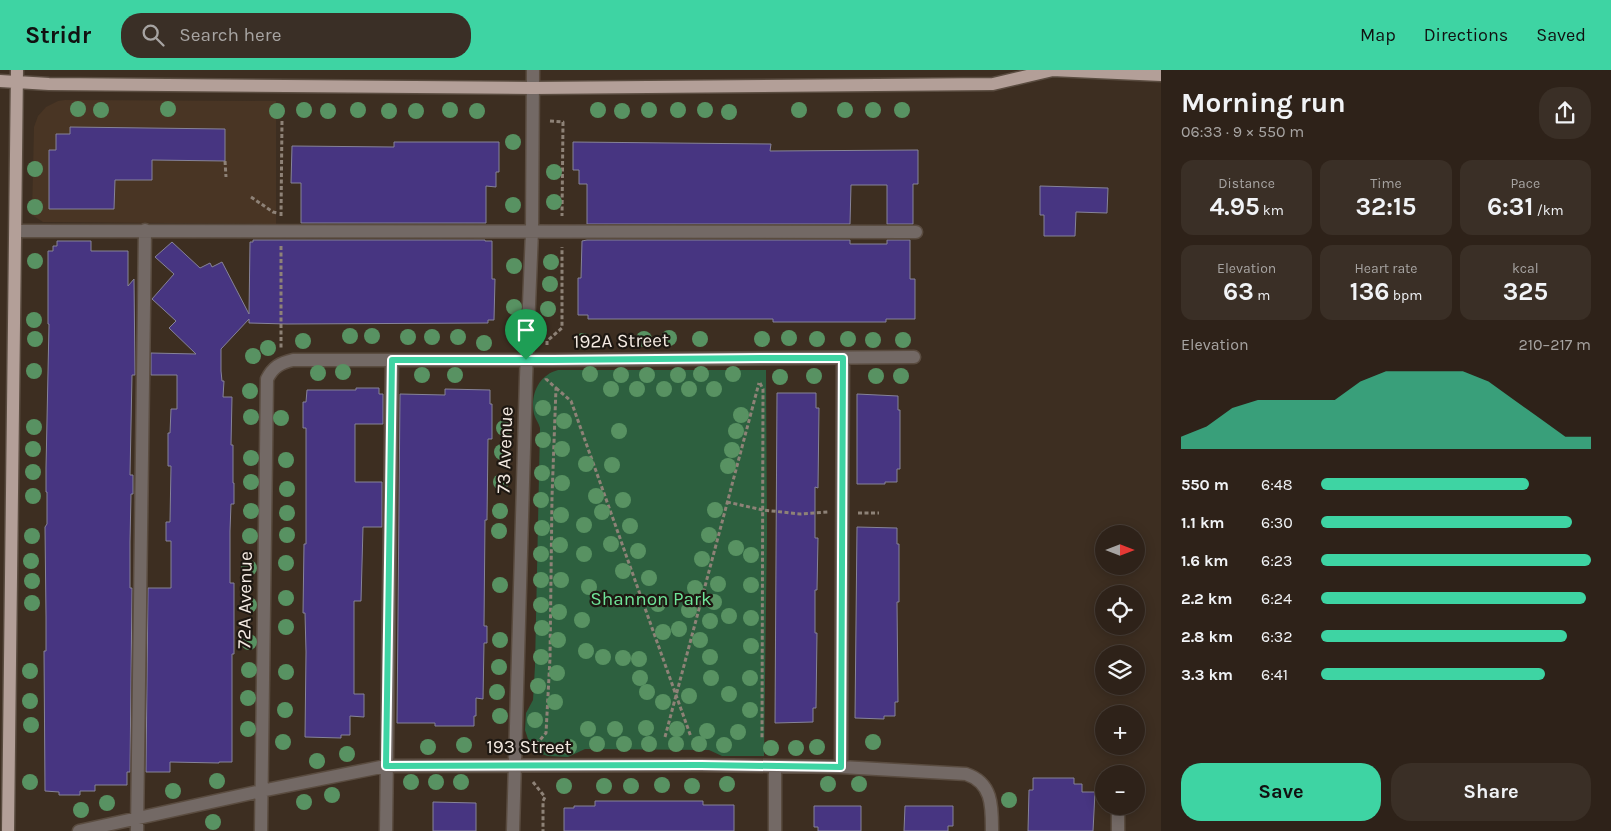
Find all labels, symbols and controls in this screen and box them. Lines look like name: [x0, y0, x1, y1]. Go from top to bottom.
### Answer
search box: [121, 13, 471, 58]
text: Stridr: [25, 21, 91, 49]
icon: search: [139, 21, 167, 49]
text: Search here: [179, 24, 281, 46]
text: Map: [1360, 24, 1396, 46]
text: Directions: [1424, 24, 1508, 46]
text: Saved: [1536, 24, 1586, 46]
text: Morning run: [1181, 86, 1346, 119]
button: share: [1539, 87, 1591, 139]
text: 06:33 · 9 × 550 m: [1181, 122, 1304, 141]
text: Distance: [1218, 175, 1275, 192]
text: Time: [1370, 175, 1402, 192]
text: Pace: [1510, 175, 1540, 192]
text: 4.95: [1209, 192, 1260, 221]
text: 32:15: [1356, 192, 1416, 221]
text: 6:31: [1487, 192, 1533, 221]
text: km: [1260, 202, 1284, 219]
text: /km: [1533, 202, 1564, 219]
text: Elevation: [1217, 260, 1276, 277]
text: Heart rate: [1354, 260, 1418, 277]
text: kcal: [1512, 260, 1539, 277]
text: 63: [1223, 277, 1254, 306]
text: 136: [1350, 277, 1389, 306]
text: 325: [1503, 277, 1548, 306]
text: m: [1254, 287, 1270, 304]
text: bpm: [1389, 287, 1422, 304]
pin: [505, 309, 547, 360]
icon: arrive: [512, 316, 540, 344]
street label: 192A Street: [573, 329, 669, 353]
text: Elevation: [1181, 335, 1249, 354]
text: 210–217 m: [1519, 335, 1591, 354]
street label: 73 Avenue: [492, 406, 518, 494]
text: 550 m: [1181, 475, 1229, 494]
text: 6:48: [1261, 475, 1293, 494]
text: 1.1 km: [1181, 513, 1225, 532]
text: 6:30: [1261, 513, 1293, 532]
north arrow: [1095, 525, 1145, 575]
map controls: [1095, 525, 1145, 815]
street label: 72A Avenue: [233, 551, 257, 649]
text: 1.6 km: [1181, 551, 1229, 570]
text: 6:23: [1261, 551, 1293, 570]
button: locate: [1095, 585, 1145, 635]
park label: Shannon Park: [590, 588, 712, 610]
text: 2.2 km: [1181, 589, 1233, 608]
text: 6:24: [1261, 589, 1292, 608]
text: 2.8 km: [1181, 627, 1233, 646]
text: 6:32: [1261, 627, 1293, 646]
button: layers: [1095, 645, 1145, 695]
text: 3.3 km: [1181, 665, 1233, 684]
text: 6:41: [1261, 665, 1288, 684]
button: +: [1095, 705, 1145, 755]
street label: 193 Street: [486, 736, 572, 758]
button: Save: [1181, 763, 1381, 821]
button: Share: [1391, 763, 1591, 821]
button: −: [1095, 765, 1145, 815]

